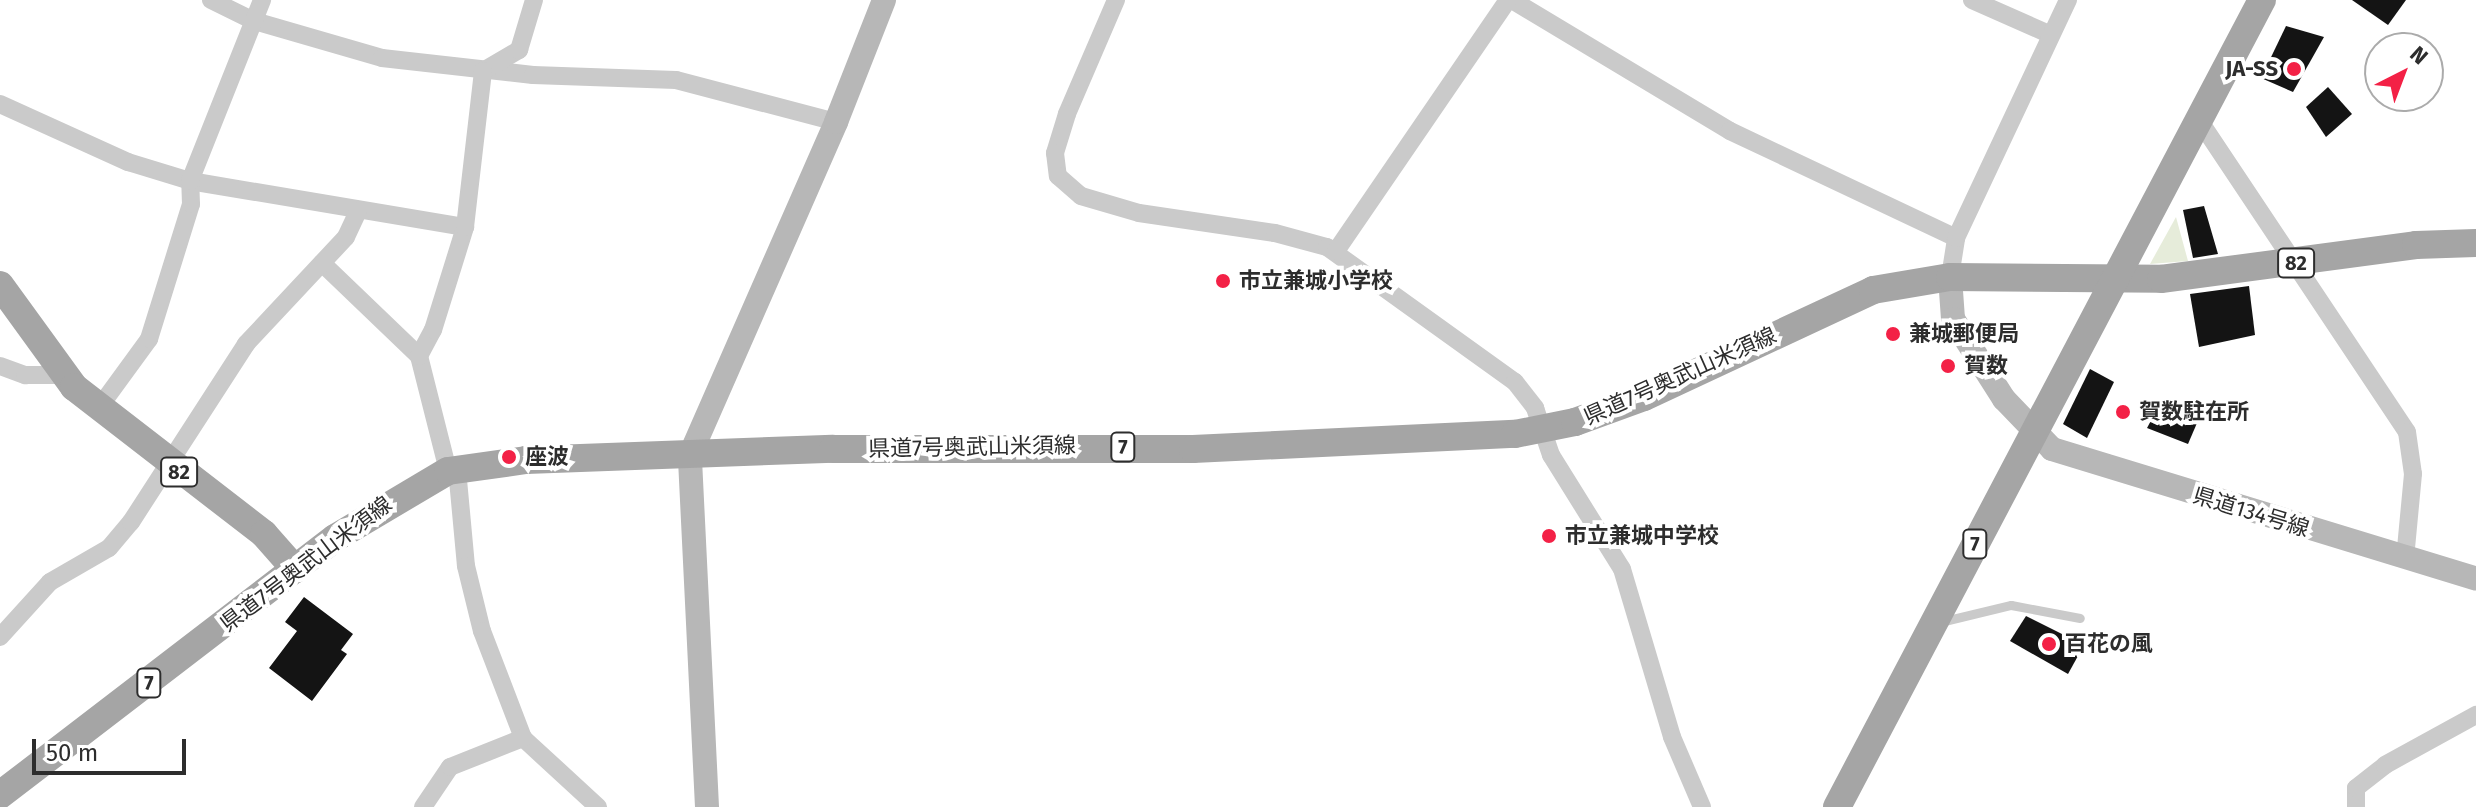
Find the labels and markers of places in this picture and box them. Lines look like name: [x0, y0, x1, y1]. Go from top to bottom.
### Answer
place label: JA-SS: [2225, 56, 2278, 82]
marker: JA-SS: [2285, 60, 2303, 78]
place label: 市立兼城小学校: [1239, 268, 1393, 294]
marker: 市立兼城小学校: [1214, 272, 1232, 290]
place label: 兼城郵便局: [1909, 321, 2019, 347]
marker: 兼城郵便局: [1884, 325, 1902, 343]
place label: 賀数: [1964, 353, 2008, 379]
marker: 賀数: [1939, 357, 1957, 375]
place label: 賀数駐在所: [2139, 399, 2249, 425]
marker: 賀数駐在所: [2114, 403, 2132, 421]
place label: 座波: [525, 444, 569, 470]
marker: 座波: [500, 448, 518, 466]
place label: 市立兼城中学校: [1565, 523, 1719, 549]
marker: 市立兼城中学校: [1540, 527, 1558, 545]
place label: 百花の風: [2065, 631, 2153, 657]
marker: 百花の風: [2040, 635, 2058, 653]

